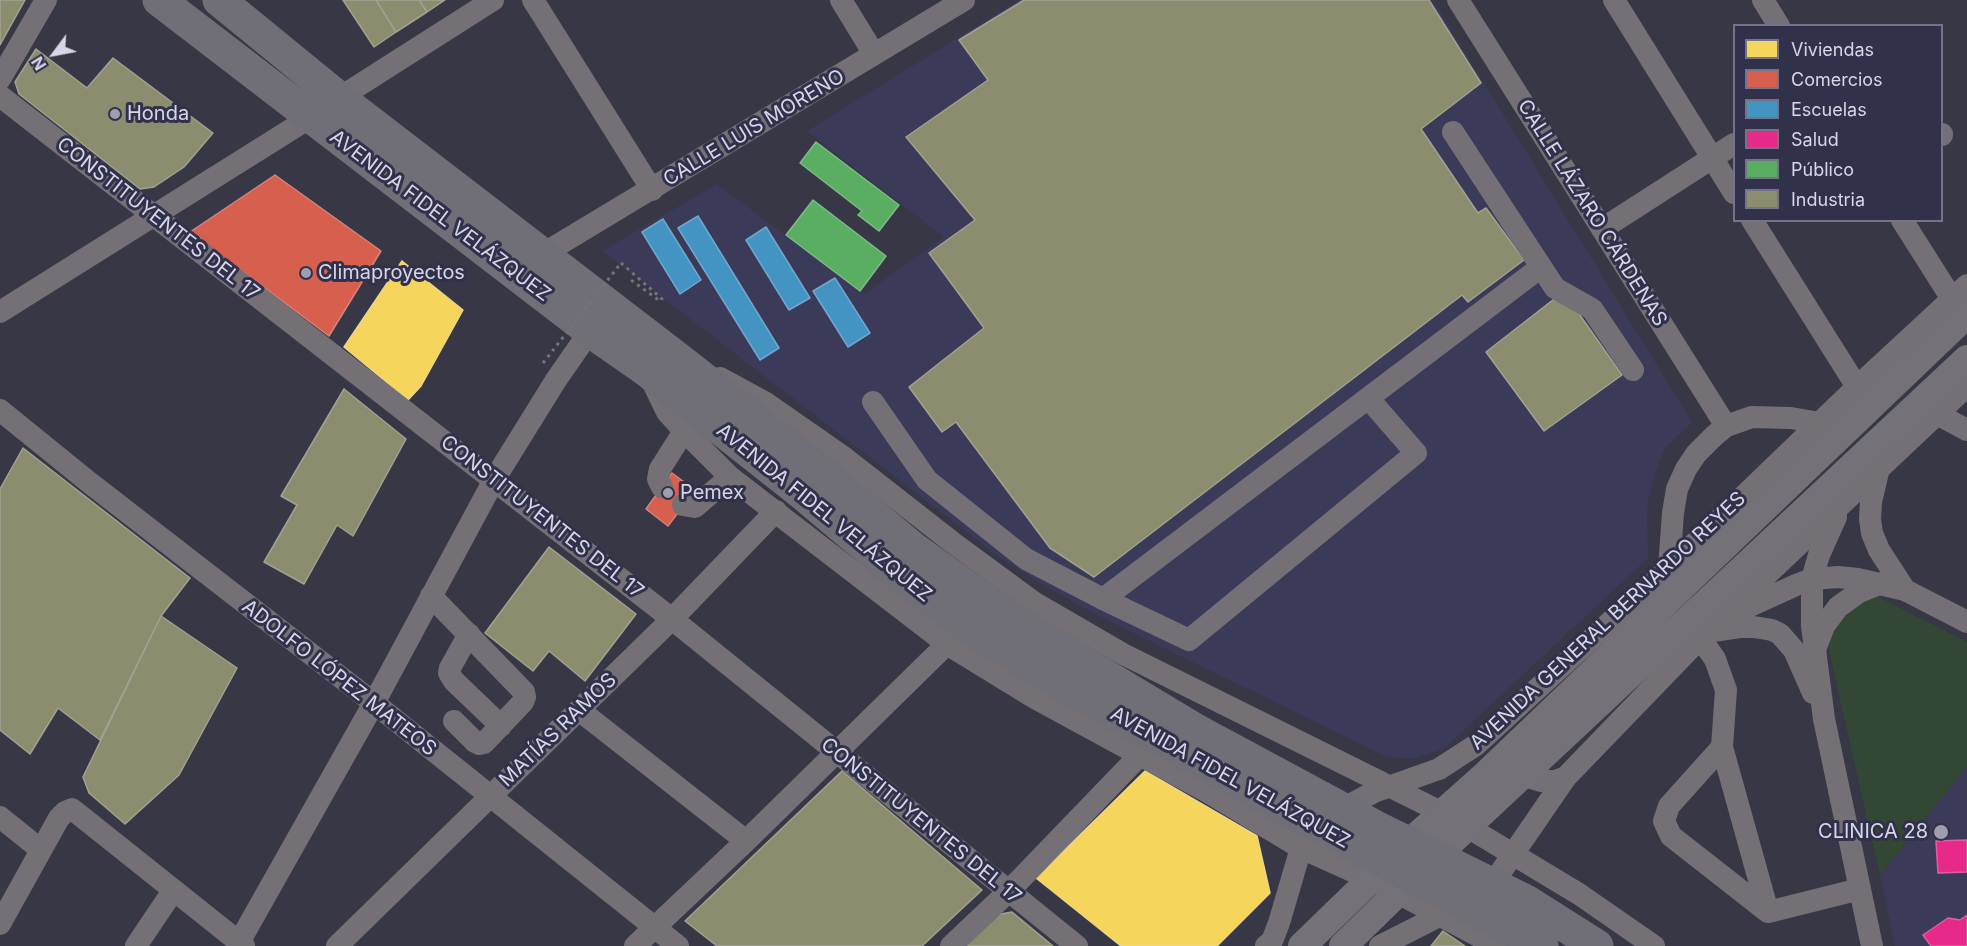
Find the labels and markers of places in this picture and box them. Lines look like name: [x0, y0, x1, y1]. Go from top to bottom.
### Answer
place label: Honda: [127, 102, 189, 126]
marker: Honda: [108, 107, 122, 121]
place label: Climaproyectos: [318, 261, 465, 285]
marker: Climaproyectos: [299, 266, 313, 280]
place label: Pemex: [680, 481, 744, 505]
marker: Pemex: [661, 486, 675, 500]
place label: CLINICA 28: [1818, 820, 1928, 844]
marker: CLINICA 28: [1932, 823, 1950, 841]

